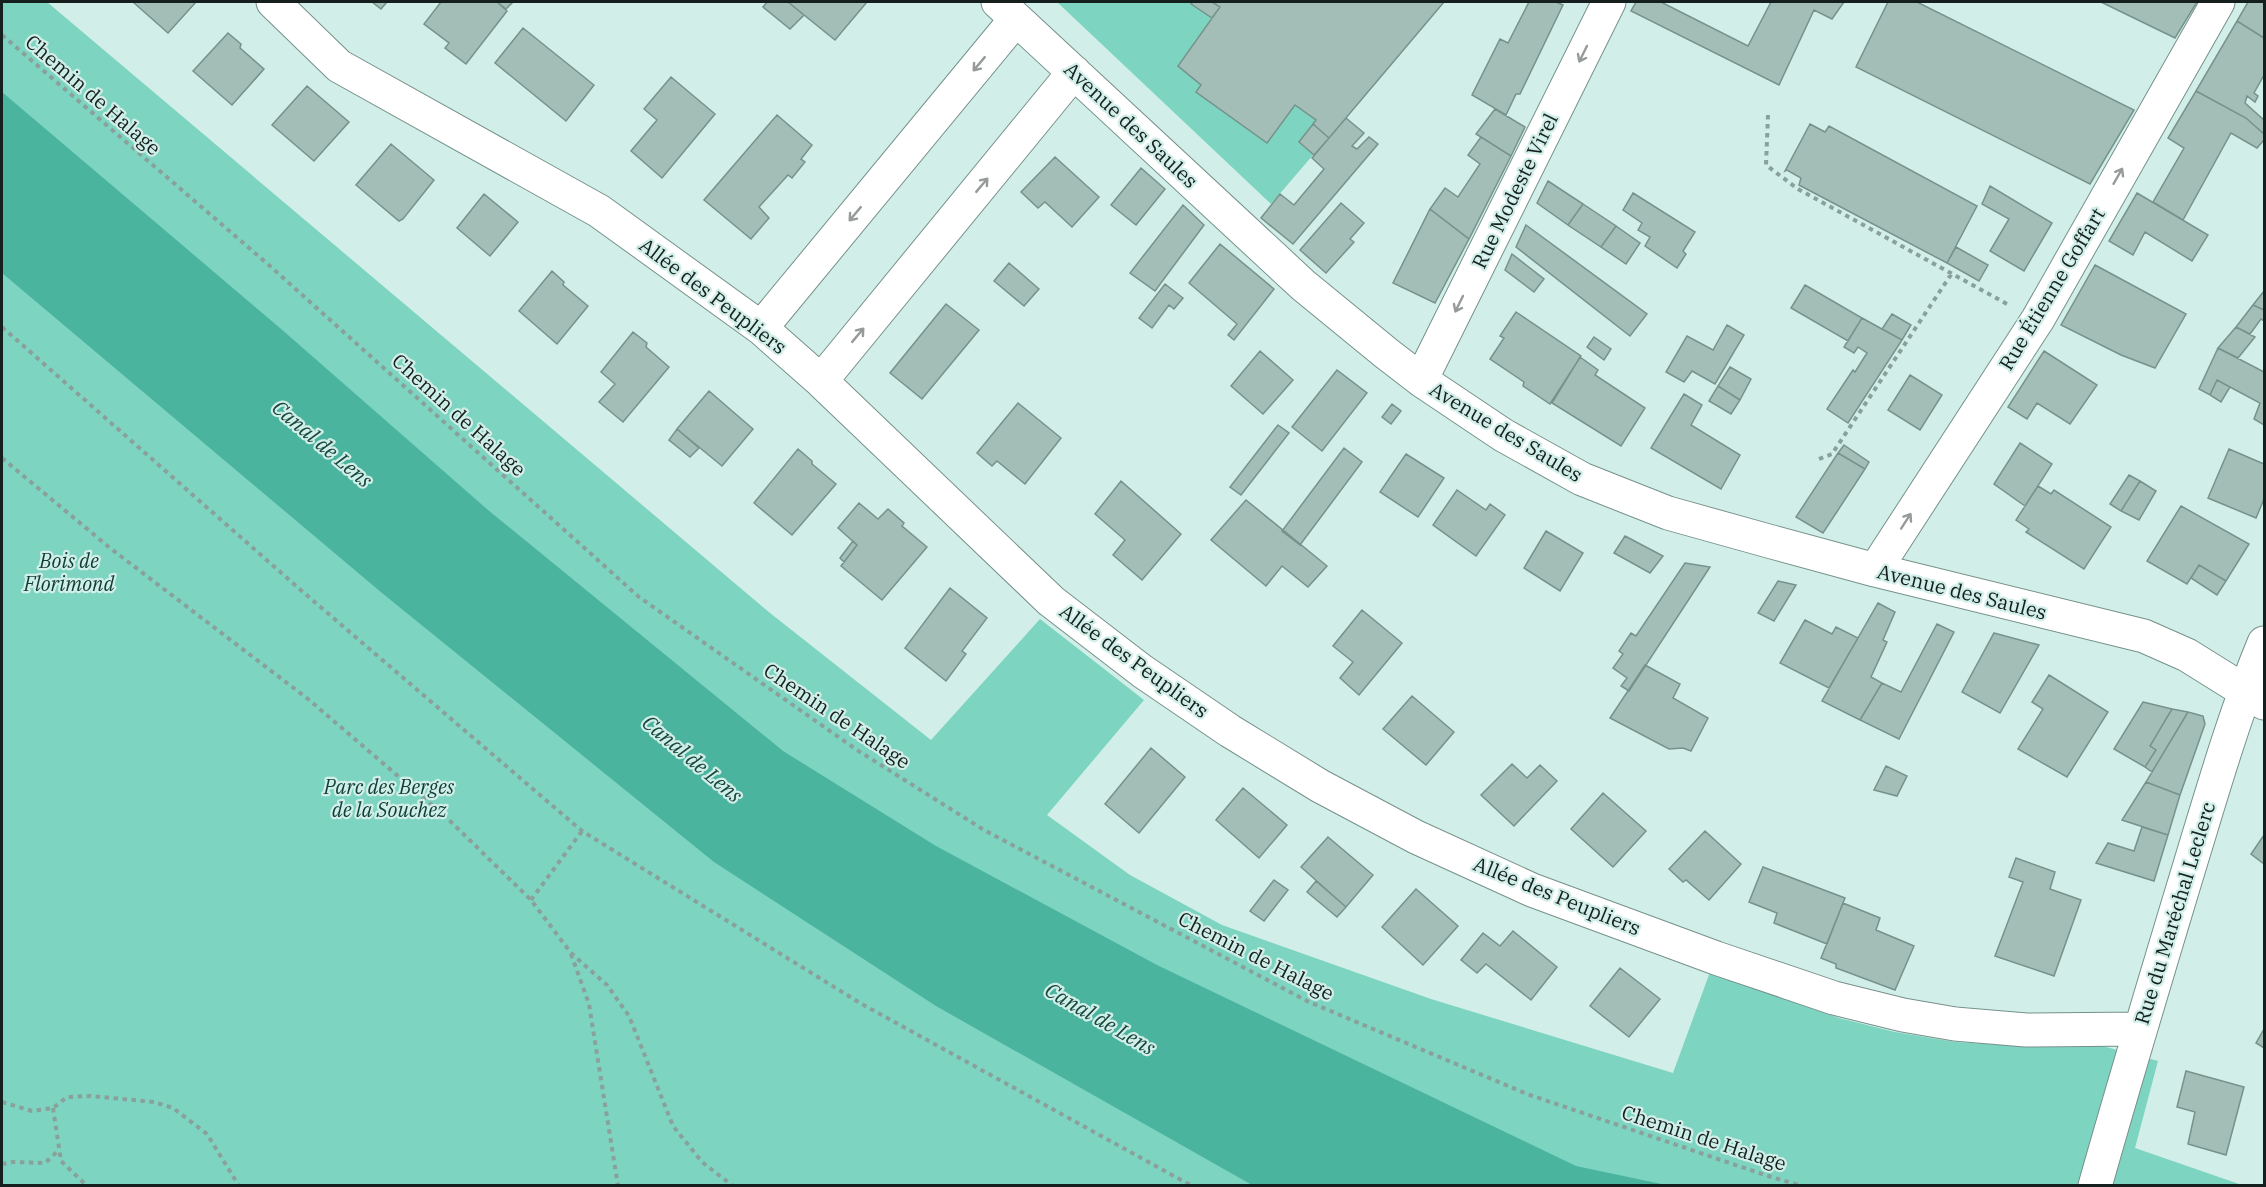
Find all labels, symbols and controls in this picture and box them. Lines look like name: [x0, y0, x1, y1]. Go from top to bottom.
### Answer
street label: Chemin de Halage: [20, 28, 167, 161]
one-way arrow: [1577, 44, 1589, 62]
one-way arrow: [972, 56, 986, 71]
street label: Avenue des Saules: [1059, 56, 1204, 194]
street label: Rue Modeste Virel: [1465, 109, 1564, 273]
one-way arrow: [2113, 168, 2125, 185]
one-way arrow: [975, 178, 989, 193]
street label: Rue Étienne Goffart: [1992, 202, 2111, 375]
one-way arrow: [848, 206, 862, 221]
street label: Allée des Peupliers: [634, 231, 792, 360]
one-way arrow: [1453, 294, 1464, 312]
one-way arrow: [851, 328, 864, 344]
street label: Chemin de Halage: [387, 347, 532, 482]
street label: Avenue des Saules: [1425, 375, 1588, 488]
water label: Canal de Lens: [267, 393, 379, 494]
one-way arrow: [1901, 513, 1913, 530]
park label: Bois de Florimond: [23, 547, 115, 597]
street label: Avenue des Saules: [1875, 557, 2050, 626]
street label: Allée des Peupliers: [1054, 597, 1214, 724]
street label: Chemin de Halage: [759, 656, 916, 775]
water label: Canal de Lens: [637, 708, 749, 809]
park label: Parc des Berges de la Souchez: [323, 773, 455, 823]
street label: Rue du Maréchal Leclerc: [2128, 798, 2221, 1027]
street label: Allée des Peupliers: [1470, 850, 1645, 941]
street label: Chemin de Halage: [1174, 905, 1339, 1007]
water label: Canal de Lens: [1040, 975, 1161, 1061]
street label: Chemin de Halage: [1618, 1098, 1790, 1177]

